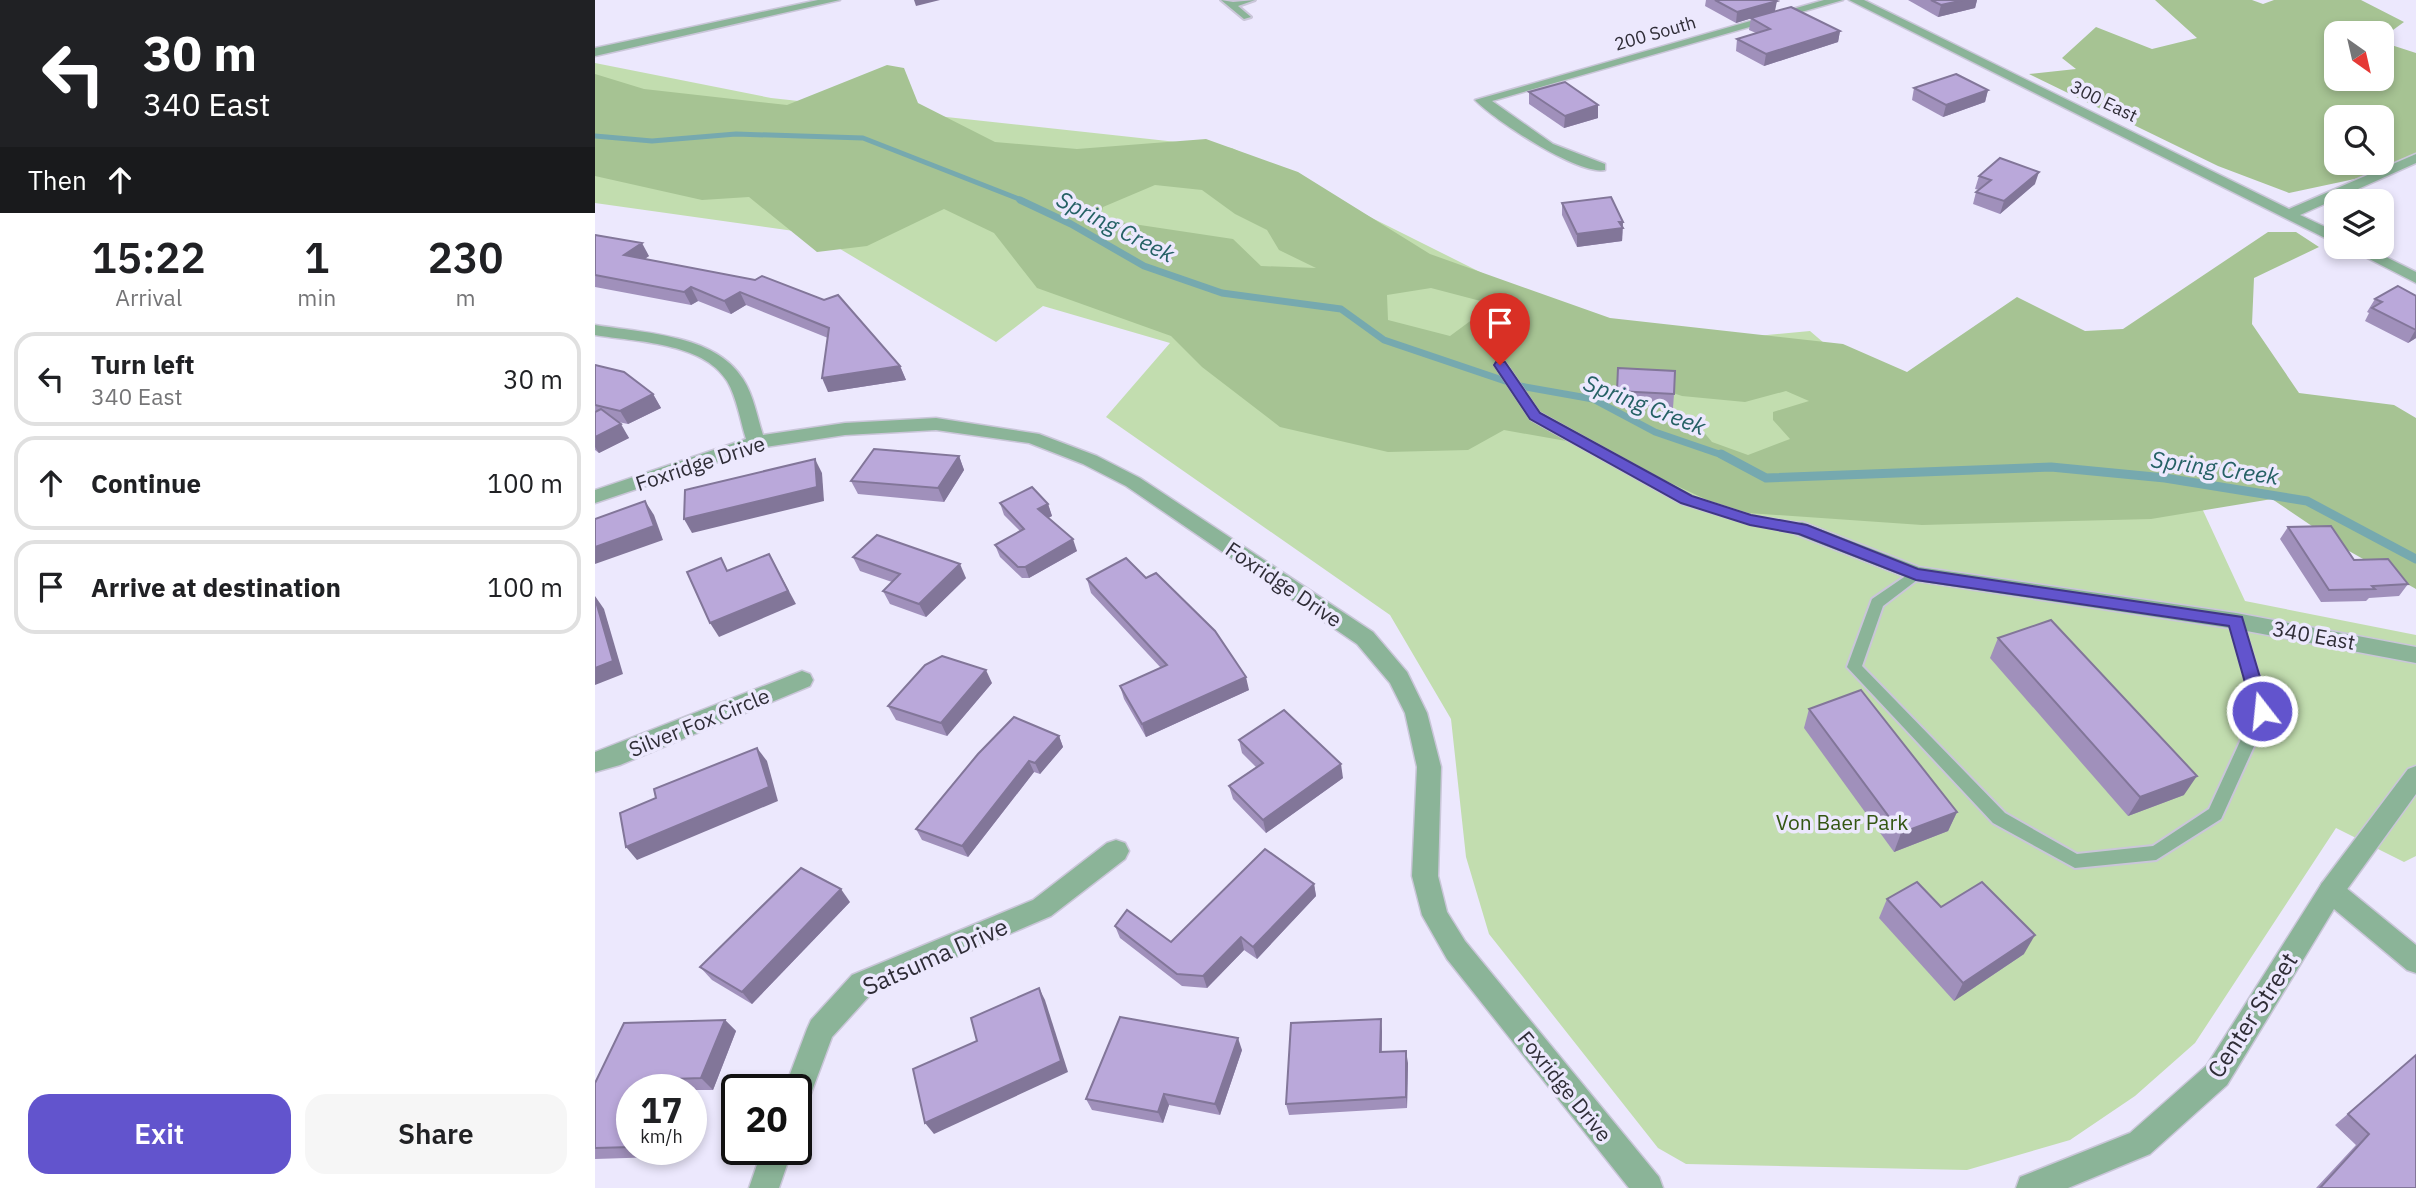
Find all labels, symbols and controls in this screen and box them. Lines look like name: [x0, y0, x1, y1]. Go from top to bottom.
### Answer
street label: 200 South: [1611, 10, 1699, 56]
text: 30 m: [143, 21, 257, 84]
north arrow: [2324, 21, 2394, 91]
map controls: [2324, 21, 2394, 259]
icon: left: [28, 28, 119, 119]
street label: 300 East: [2067, 75, 2141, 127]
text: 340 East: [143, 83, 271, 125]
button: search: [2324, 105, 2394, 175]
icon: ahead: [101, 161, 139, 199]
text: Then: [28, 163, 87, 197]
water label: Spring Creek: [1052, 183, 1181, 269]
button: layers: [2324, 189, 2394, 259]
text: 15:22: [92, 230, 206, 285]
text: 1: [304, 230, 329, 285]
text: 230: [428, 230, 503, 285]
text: Arrival: [115, 282, 182, 312]
text: min: [297, 282, 336, 312]
text: m: [456, 282, 476, 312]
pin: [1470, 293, 1530, 365]
icon: arrive: [1481, 304, 1519, 342]
text: Turn left: [91, 347, 194, 381]
icon: left: [32, 360, 70, 398]
text: 30 m: [503, 362, 563, 396]
water label: Spring Creek: [1580, 367, 1711, 441]
text: 340 East: [91, 381, 183, 411]
street label: Foxridge Drive: [632, 429, 768, 497]
water label: Spring Creek: [2149, 443, 2282, 491]
icon: ahead: [32, 464, 70, 502]
text: Continue: [91, 466, 201, 500]
text: 100 m: [487, 466, 563, 500]
street label: Foxridge Drive: [1220, 535, 1348, 633]
icon: arrive: [32, 568, 70, 606]
text: Arrive at destination: [91, 570, 341, 604]
text: 100 m: [487, 570, 563, 604]
street label: 340 East: [2270, 614, 2358, 656]
position arrow: [2225, 674, 2299, 748]
street label: Silver Fox Circle: [625, 681, 773, 763]
park label: Von Baer Park: [1776, 808, 1908, 836]
street label: Satsuma Drive: [857, 910, 1013, 1002]
street label: Center Street: [2199, 946, 2305, 1084]
street label: Foxridge Drive: [1512, 1025, 1618, 1147]
speed limit sign: 20: [721, 1074, 812, 1165]
text: 17: [640, 1087, 683, 1133]
button: Exit: [28, 1094, 291, 1174]
button: Share: [305, 1094, 567, 1174]
text: km/h: [640, 1125, 683, 1148]

